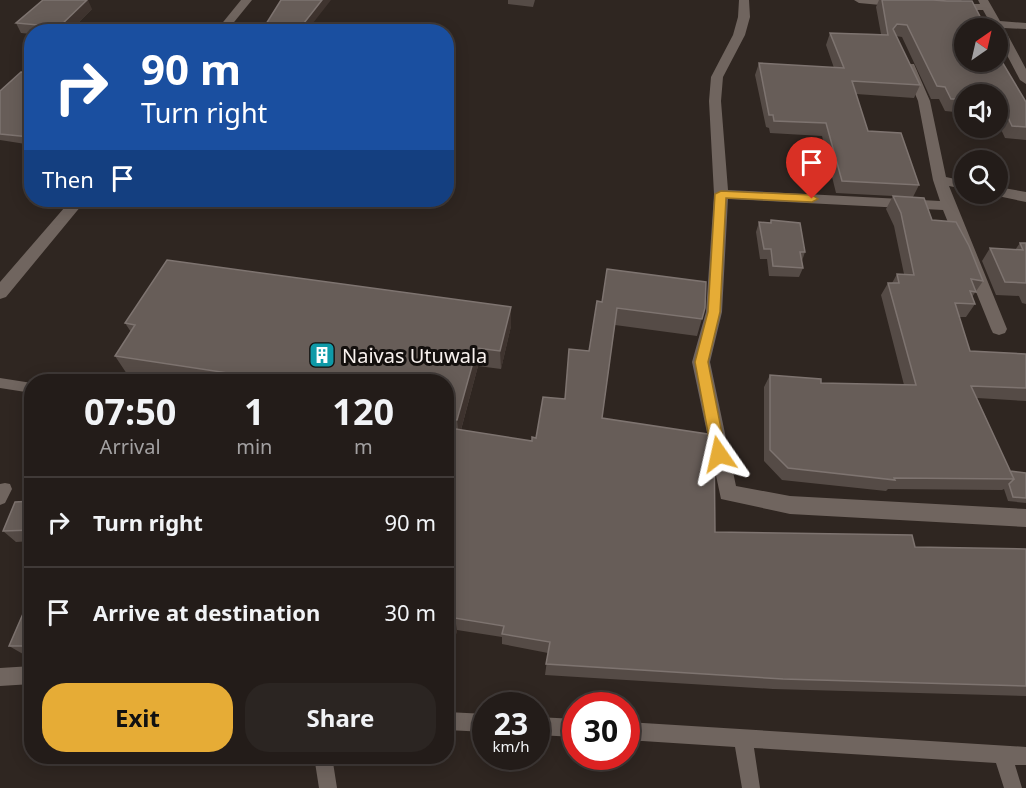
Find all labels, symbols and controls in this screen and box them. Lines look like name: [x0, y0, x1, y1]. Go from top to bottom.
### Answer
north arrow: [954, 18, 1008, 72]
map controls: [954, 18, 1008, 204]
text: 90 m: [141, 40, 241, 97]
icon: right: [42, 48, 120, 126]
button: sound: [954, 84, 1008, 138]
text: Turn right: [141, 94, 267, 131]
pin: [786, 137, 837, 199]
icon: arrive: [795, 146, 828, 179]
button: search: [954, 150, 1008, 204]
icon: arrive: [106, 162, 139, 195]
text: Then: [42, 164, 94, 194]
building icon: Naivas Utuwala: [307, 340, 337, 370]
place label: Naivas Utuwala: [342, 342, 487, 369]
text: 07:50: [84, 387, 176, 436]
text: 1: [244, 387, 265, 436]
text: 120: [332, 387, 394, 436]
position arrow: [687, 422, 751, 486]
text: Arrival: [100, 433, 161, 460]
text: min: [236, 433, 272, 460]
text: m: [354, 433, 373, 460]
icon: right: [42, 506, 75, 539]
text: Turn right: [93, 507, 203, 537]
text: 90 m: [385, 507, 436, 537]
icon: arrive: [42, 596, 75, 629]
text: Arrive at destination: [93, 597, 320, 627]
text: 30 m: [385, 597, 436, 627]
button: Exit: [42, 683, 233, 752]
button: Share: [245, 683, 436, 752]
speed limit sign: 30: [562, 692, 640, 770]
text: 23: [494, 703, 528, 744]
text: km/h: [493, 736, 529, 756]

